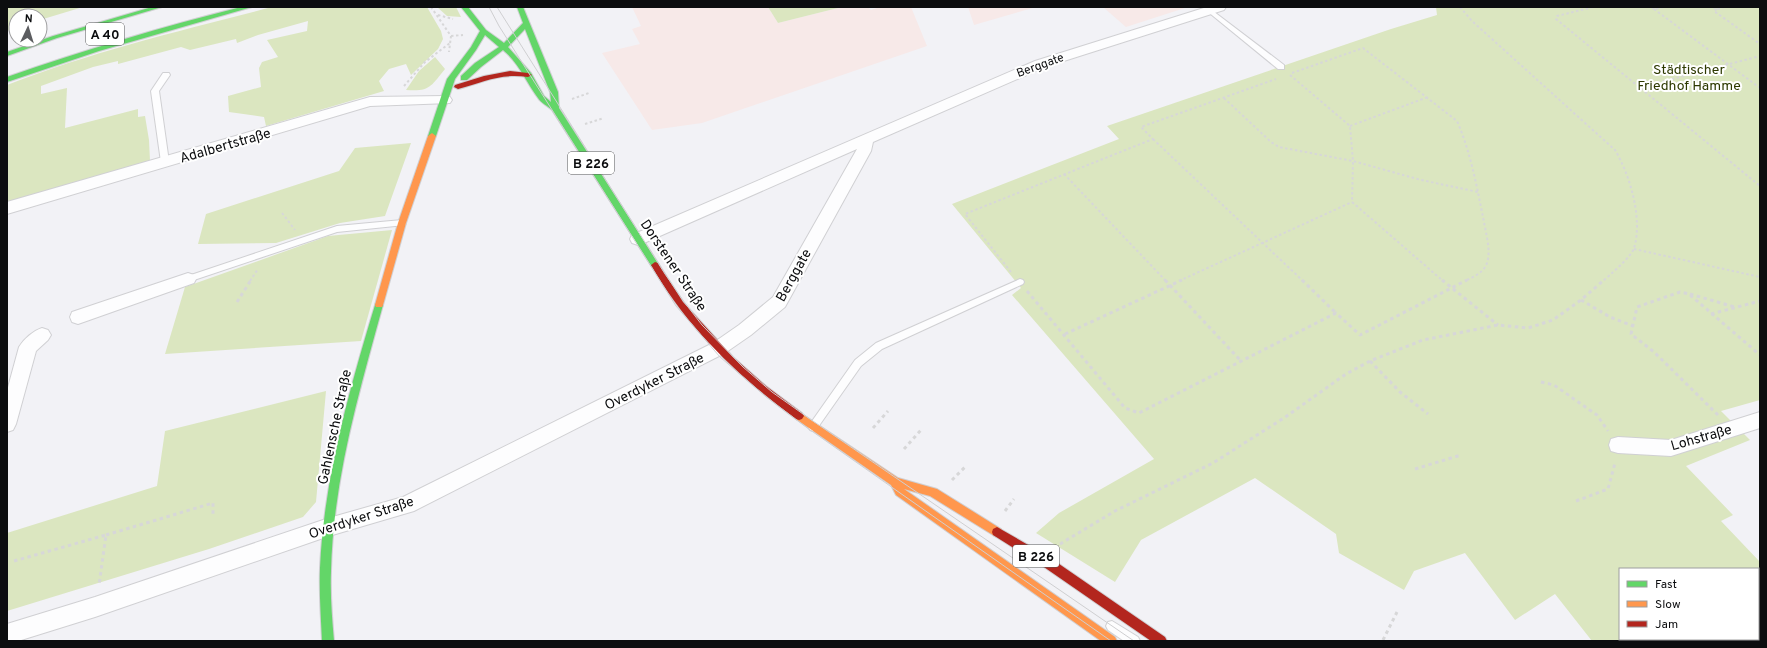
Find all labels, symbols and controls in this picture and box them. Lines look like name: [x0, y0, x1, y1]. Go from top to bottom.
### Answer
north arrow: [8, 8, 48, 48]
text: N: [24, 12, 33, 26]
road number: A 40: [86, 23, 124, 45]
street label: Berggate: [1014, 50, 1066, 82]
park label: Städtischer Friedhof Hamme: [1637, 62, 1741, 95]
street label: Adalbertstraße: [178, 125, 273, 168]
road number: B 226: [568, 152, 614, 174]
street label: Dorstener Straße: [636, 217, 710, 315]
street label: Berggate: [773, 246, 816, 305]
street label: Overdyker Straße: [602, 350, 707, 415]
street label: Gahlensche Straße: [315, 368, 356, 486]
street label: Lohstraße: [1669, 422, 1734, 455]
street label: Overdyker Straße: [307, 493, 416, 543]
road number: B 226: [1013, 545, 1059, 567]
legend: [1619, 568, 1759, 640]
text: Fast: [1655, 577, 1677, 593]
text: Slow: [1655, 597, 1681, 613]
text: Jam: [1655, 617, 1678, 633]

